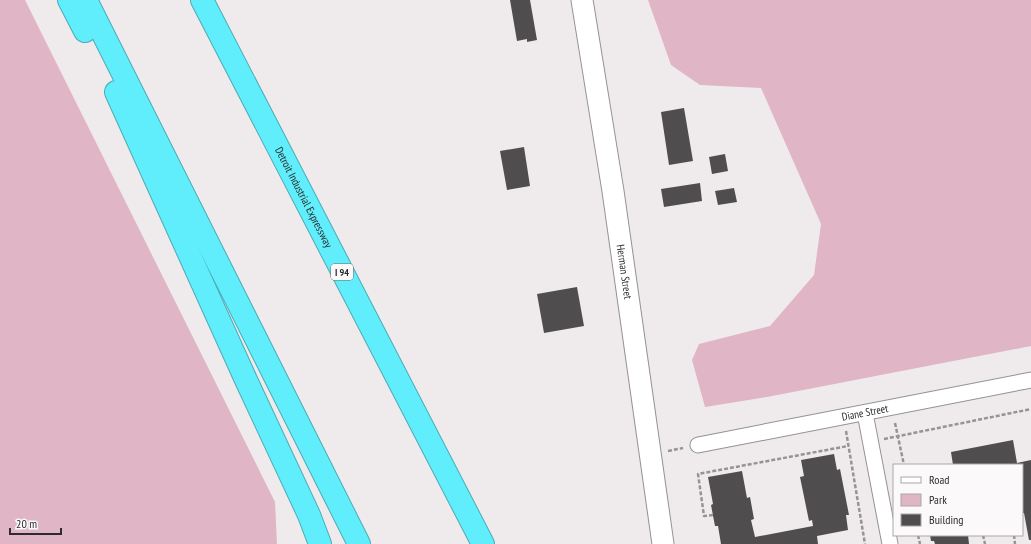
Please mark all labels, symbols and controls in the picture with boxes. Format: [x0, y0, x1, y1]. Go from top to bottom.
street label: Detroit Industrial Expressway [272, 145, 336, 251]
street label: Herman Street [614, 243, 635, 300]
road number: I 94 [331, 264, 353, 280]
street label: Diane Street [840, 401, 889, 424]
legend [893, 464, 1023, 536]
text: Road [929, 472, 949, 487]
text: Park [929, 492, 947, 507]
scale bar [10, 510, 61, 536]
text: Building [929, 512, 964, 527]
text: 20 m [16, 516, 37, 531]

